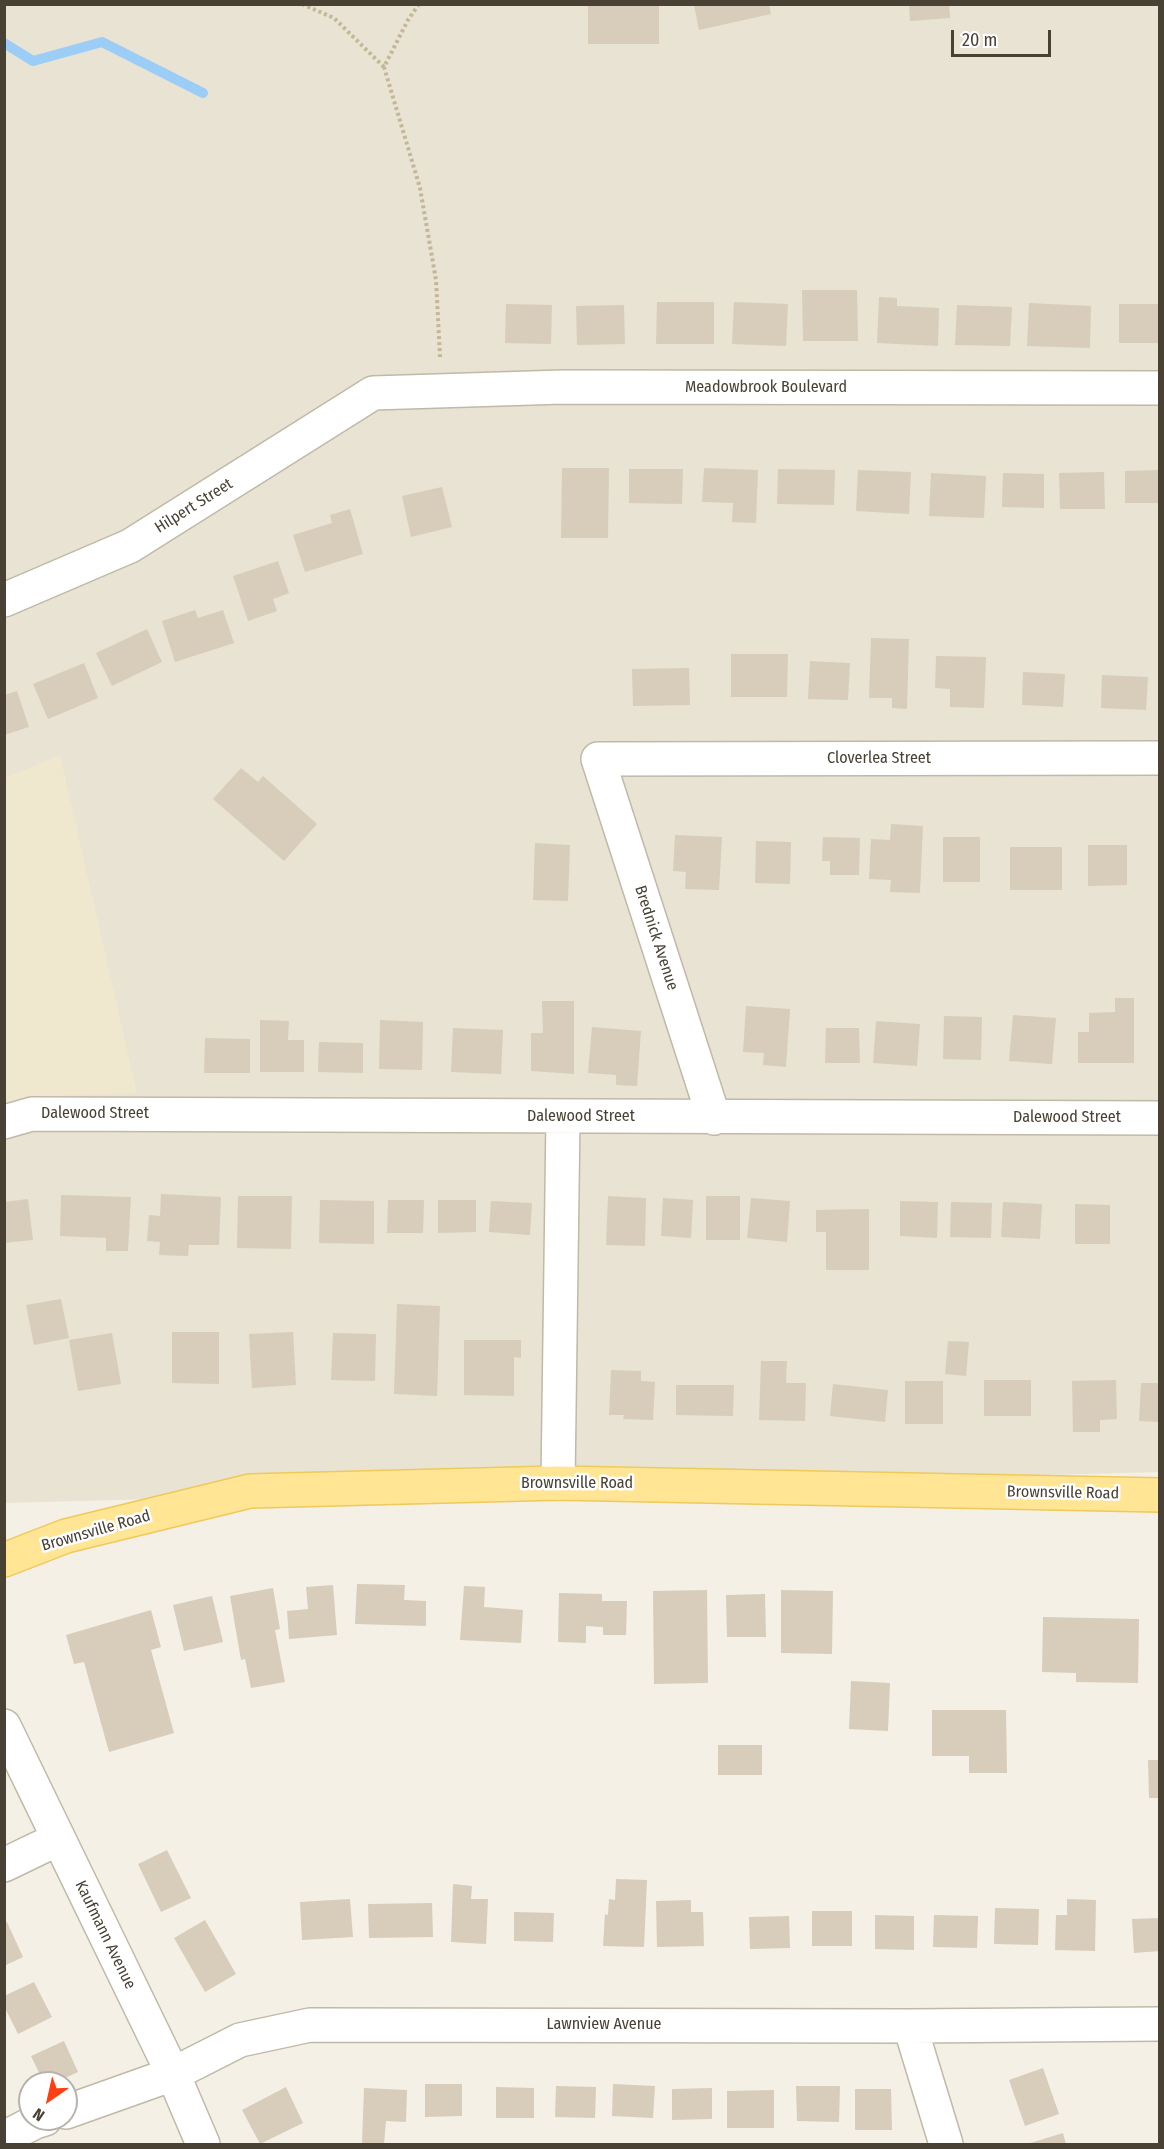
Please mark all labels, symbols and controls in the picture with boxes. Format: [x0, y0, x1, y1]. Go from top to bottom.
scale bar [954, 18, 1054, 56]
text: 20 m [962, 29, 997, 51]
street label: Meadowbrook Boulevard [685, 378, 847, 398]
street label: Hilpert Street [151, 474, 237, 538]
street label: Cloverlea Street [827, 749, 931, 769]
street label: Brednick Avenue [630, 883, 682, 993]
street label: Dalewood Street [41, 1104, 149, 1124]
street label: Dalewood Street [527, 1107, 635, 1127]
street label: Dalewood Street [1013, 1108, 1121, 1128]
street label: Brownsville Road [521, 1474, 633, 1494]
street label: Brownsville Road [1007, 1482, 1119, 1504]
street label: Brownsville Road [39, 1506, 153, 1556]
street label: Kaufmann Avenue [70, 1878, 140, 1992]
street label: Lawnview Avenue [547, 2015, 661, 2035]
north arrow [18, 2071, 78, 2131]
text: N [29, 2104, 48, 2125]

